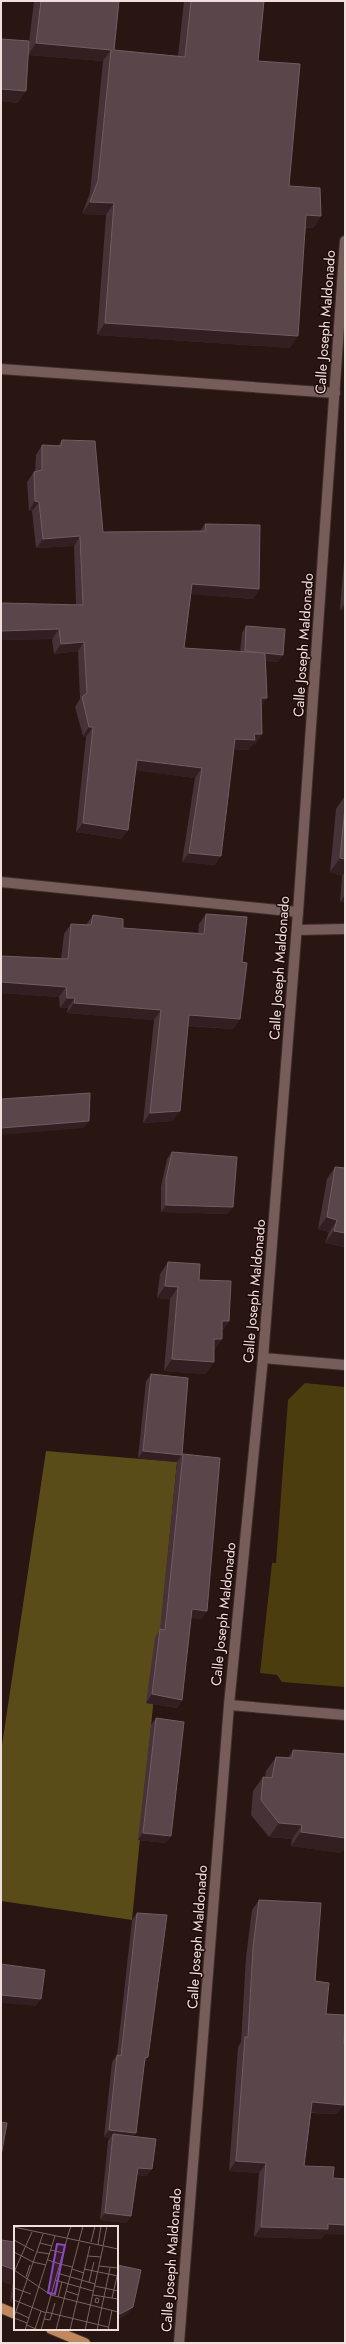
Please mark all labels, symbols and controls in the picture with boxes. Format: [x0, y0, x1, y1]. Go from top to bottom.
street label: Calle Joseph Maldonado [310, 249, 340, 395]
street label: Calle Joseph Maldonado [288, 572, 318, 718]
street label: Calle Joseph Maldonado [264, 895, 294, 1041]
street label: Calle Joseph Maldonado [238, 1218, 270, 1364]
street label: Calle Joseph Maldonado [206, 1541, 241, 1687]
street label: Calle Joseph Maldonado [182, 1864, 212, 2010]
street label: Calle Joseph Maldonado [156, 2187, 186, 2333]
inset map [14, 2226, 118, 2330]

